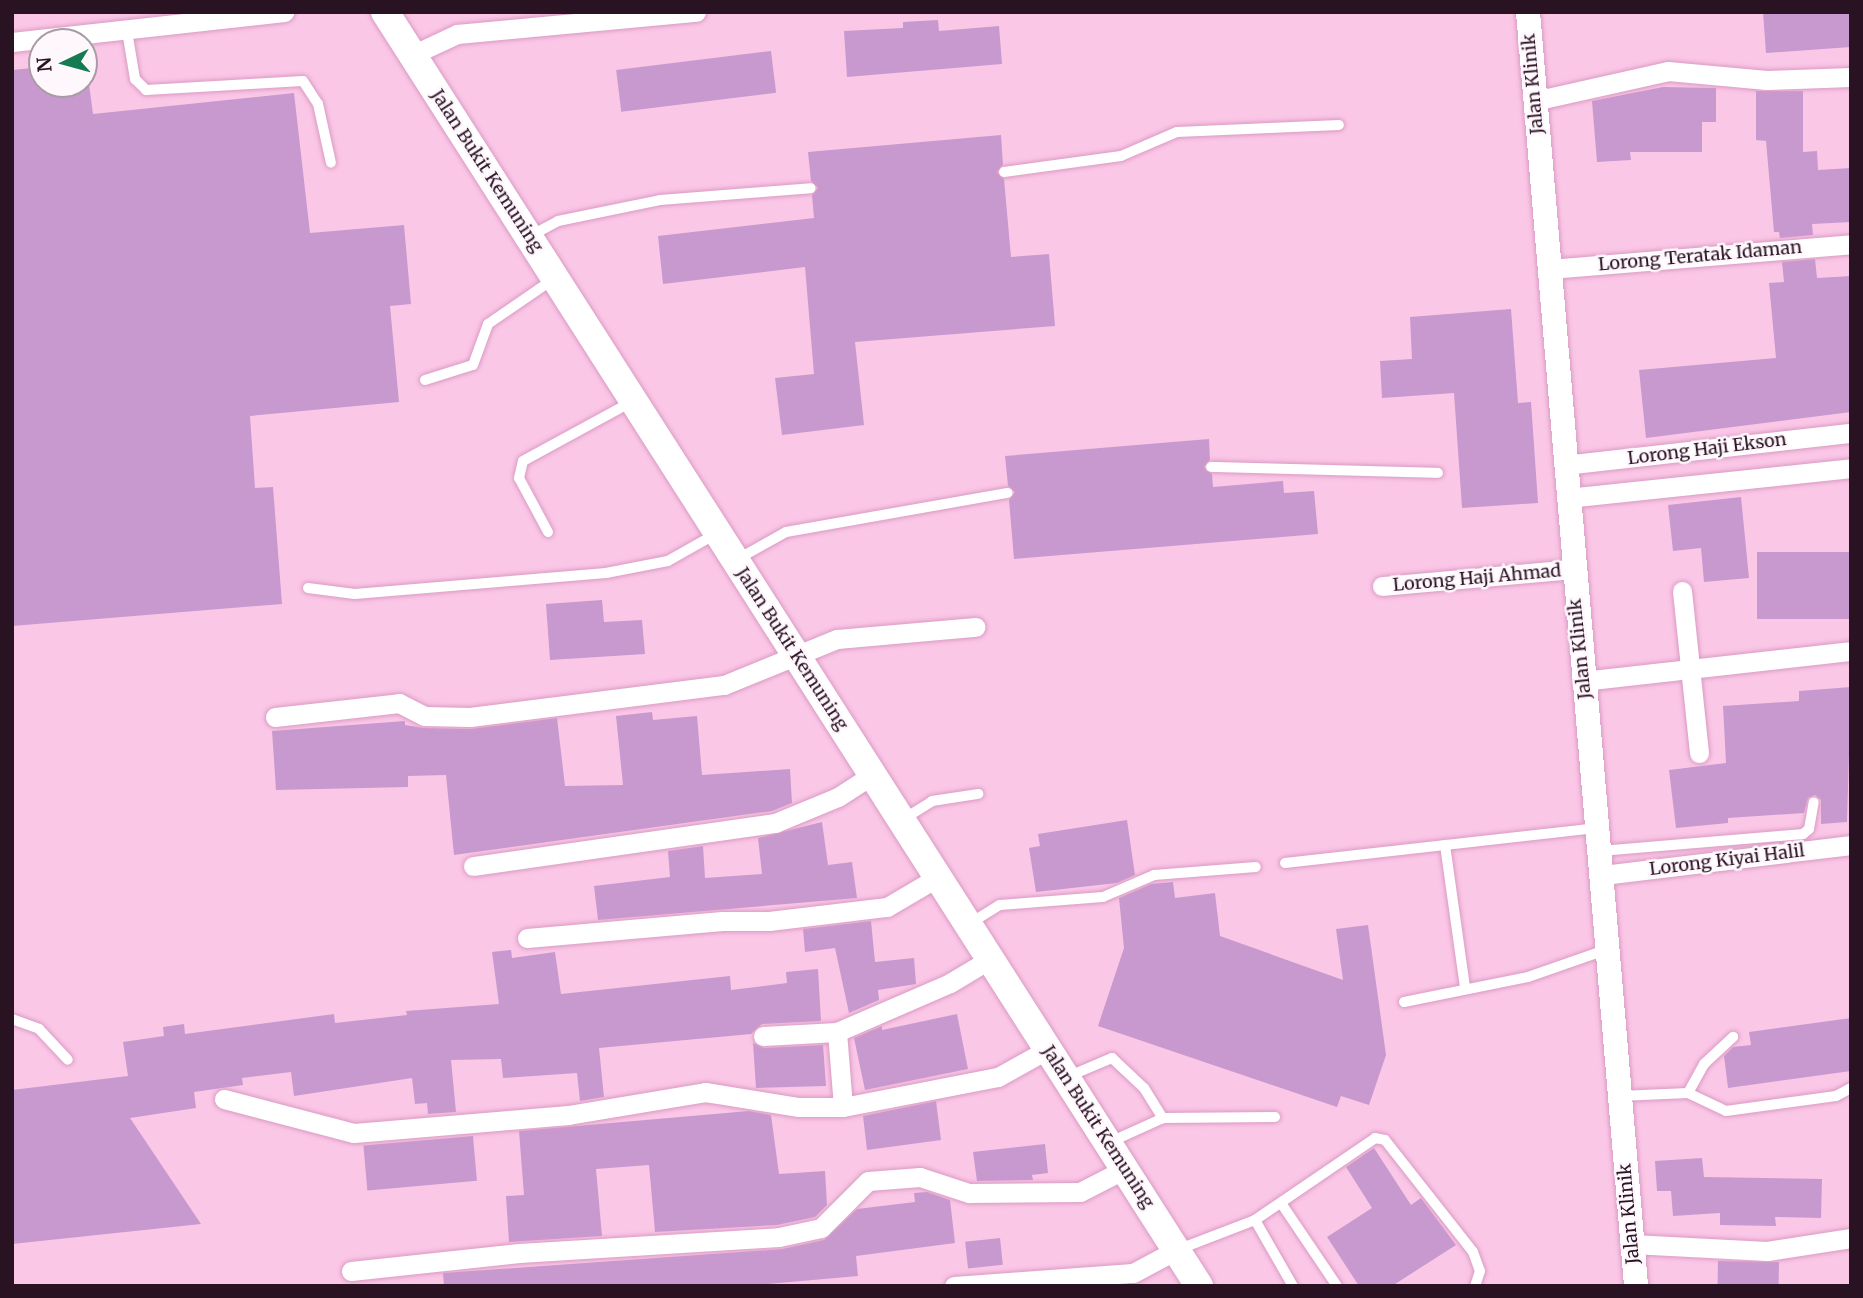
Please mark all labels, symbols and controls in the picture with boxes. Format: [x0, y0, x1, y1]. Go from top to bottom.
north arrow [28, 28, 98, 98]
street label: Jalan Klinik [1518, 33, 1548, 135]
text: N [31, 56, 57, 73]
street label: Jalan Bukit Kemuning [426, 86, 548, 256]
street label: Lorong Teratak Idaman [1597, 236, 1803, 276]
street label: Lorong Haji Ekson [1626, 429, 1788, 469]
street label: Lorong Haji Ahmad [1392, 560, 1562, 596]
street label: Jalan Bukit Kemuning [731, 564, 853, 734]
street label: Jalan Klinik [1564, 598, 1596, 700]
street label: Lorong Kiyai Halil [1648, 840, 1806, 880]
street label: Jalan Bukit Kemuning [1037, 1042, 1159, 1212]
street label: Jalan Klinik [1614, 1163, 1644, 1265]

